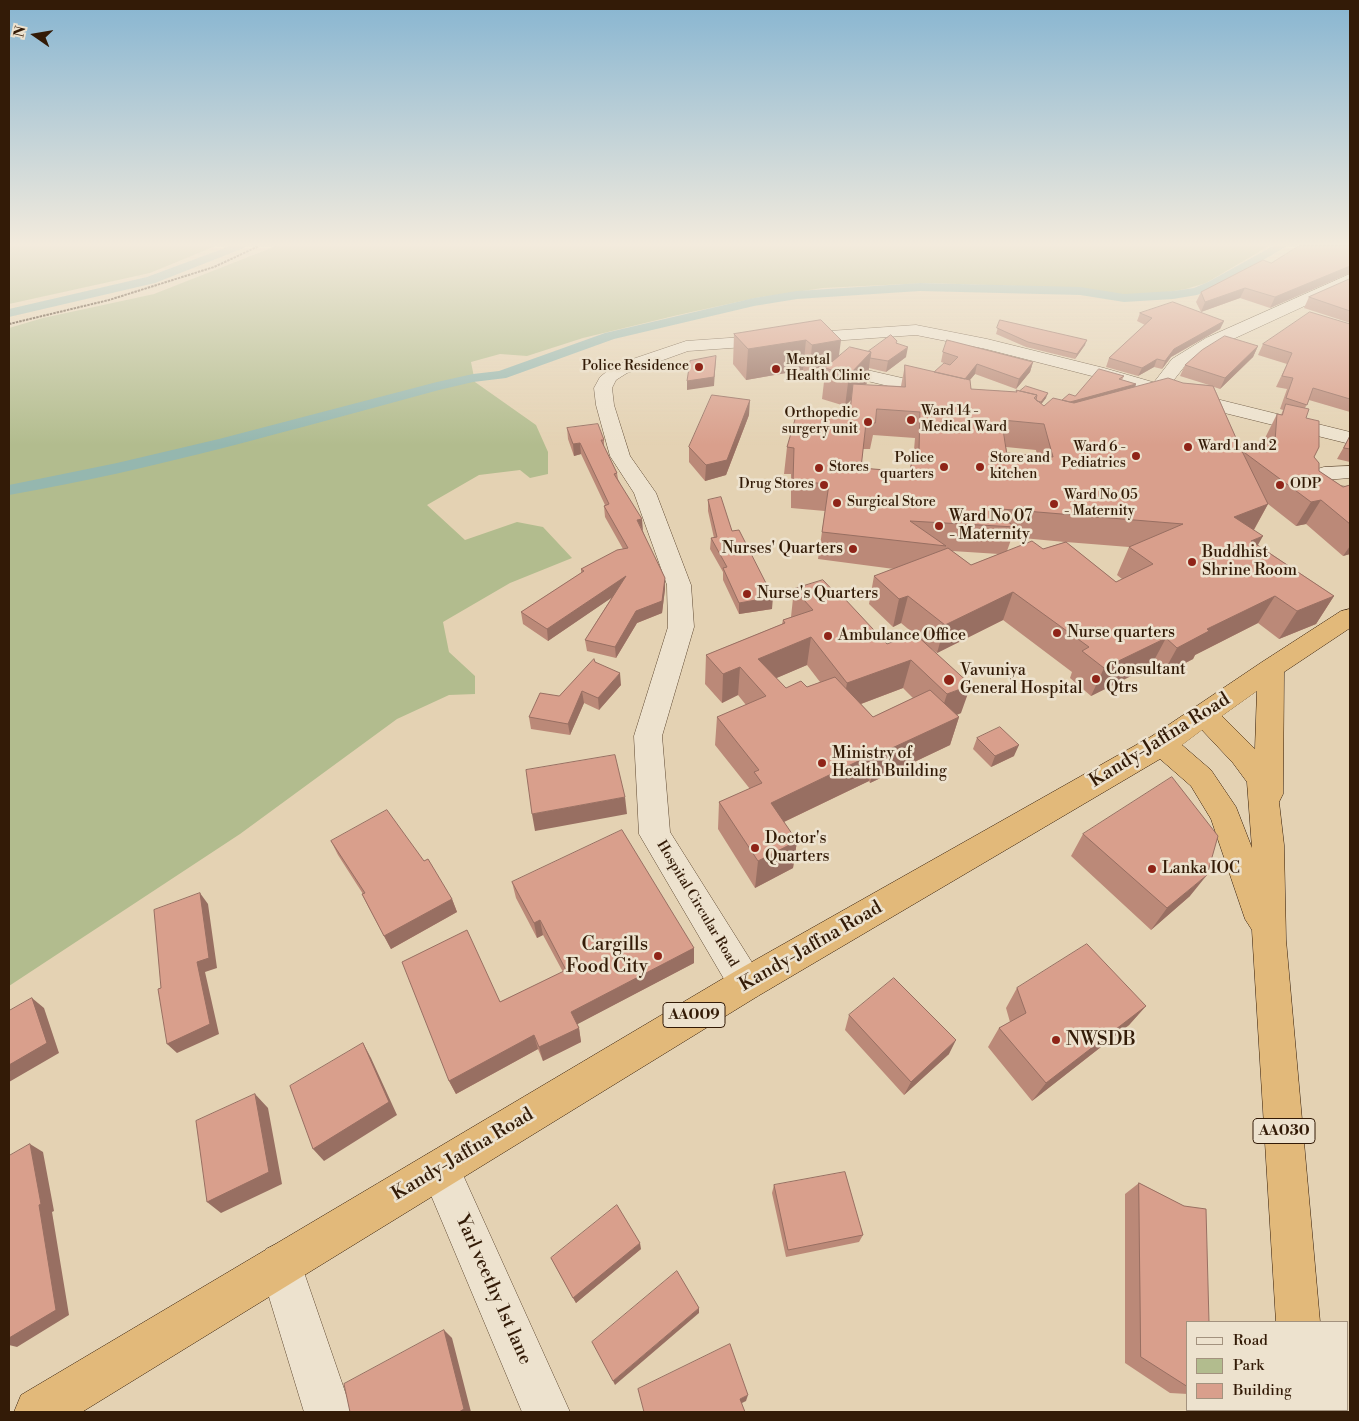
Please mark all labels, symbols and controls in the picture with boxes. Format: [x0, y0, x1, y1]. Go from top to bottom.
north arrow [10, 10, 60, 60]
text: N [10, 24, 30, 39]
place label: Mental Health Clinic [786, 353, 870, 386]
place label: Police Residence [582, 359, 689, 375]
marker: Police Residence [693, 361, 705, 373]
marker: Mental Health Clinic [770, 363, 782, 375]
place label: Ward 14 - Medical Ward [921, 404, 1007, 437]
place label: Orthopedic surgery unit [782, 406, 858, 438]
marker: Ward 14 - Medical Ward [905, 414, 917, 426]
marker: Orthopedic surgery unit [862, 416, 874, 428]
place label: Ward 1 and 2 [1198, 439, 1277, 455]
place label: Ward 6 - Pediatrics [1061, 440, 1126, 472]
marker: Ward 1 and 2 [1182, 441, 1194, 453]
marker: Ward 6 - Pediatrics [1130, 450, 1142, 462]
place label: Police quarters [880, 451, 934, 484]
place label: Store and kitchen [990, 451, 1050, 484]
place label: Stores [829, 460, 869, 476]
marker: Police quarters [938, 461, 950, 473]
marker: Store and kitchen [974, 461, 986, 473]
marker: Stores [813, 462, 825, 474]
place label: Drug Stores [739, 477, 814, 493]
place label: ODP [1290, 477, 1321, 493]
marker: Drug Stores [818, 479, 830, 491]
marker: ODP [1274, 479, 1286, 491]
place label: Ward No 05 - Maternity [1064, 488, 1138, 520]
place label: Surgical Store [847, 495, 936, 511]
marker: Surgical Store [831, 497, 843, 509]
marker: Ward No 05 - Maternity [1048, 498, 1060, 510]
place label: Ward No 07 - Maternity [949, 507, 1032, 545]
marker: Ward No 07 - Maternity [933, 520, 945, 532]
place label: Nurses' Quarters [722, 539, 843, 559]
marker: Nurses' Quarters [847, 543, 859, 555]
place label: Buddhist Shrine Room [1202, 543, 1297, 581]
marker: Buddhist Shrine Room [1186, 556, 1198, 568]
place label: Nurse's Quarters [757, 584, 878, 604]
marker: Nurse's Quarters [741, 588, 753, 600]
place label: Nurse quarters [1067, 623, 1175, 643]
place label: Ambulance Office [838, 626, 966, 646]
marker: Nurse quarters [1051, 627, 1063, 639]
marker: Ambulance Office [822, 630, 834, 642]
place label: Consultant Qtrs [1106, 660, 1186, 698]
place label: Vavuniya General Hospital [960, 661, 1082, 699]
marker: Vavuniya General Hospital [942, 673, 956, 687]
marker: Consultant Qtrs [1090, 673, 1102, 685]
street label: Kandy-Jaffna Road [1086, 689, 1234, 793]
place label: Ministry of Health Building [832, 744, 947, 782]
marker: Ministry of Health Building [816, 757, 828, 769]
place label: Doctor's Quarters [765, 829, 830, 867]
street label: Hospital Circular Road [652, 838, 742, 970]
marker: Doctor's Quarters [749, 842, 761, 854]
place label: Lanka IOC [1162, 859, 1240, 879]
marker: Lanka IOC [1146, 863, 1158, 875]
street label: Kandy-Jaffna Road [735, 897, 887, 997]
place label: Cargills Food City [566, 934, 648, 978]
marker: Cargills Food City [652, 950, 664, 962]
road number: AA009 [663, 1002, 725, 1028]
place label: NWSDB [1066, 1029, 1136, 1051]
marker: NWSDB [1050, 1034, 1062, 1046]
street label: Kandy-Jaffna Road [388, 1104, 538, 1206]
road number: AA030 [1253, 1118, 1315, 1144]
street label: Yarl veethy 1st lane [450, 1212, 536, 1368]
legend [1186, 1321, 1349, 1411]
text: Road [1233, 1331, 1268, 1350]
text: Park [1233, 1356, 1264, 1375]
text: Building [1233, 1381, 1292, 1400]

